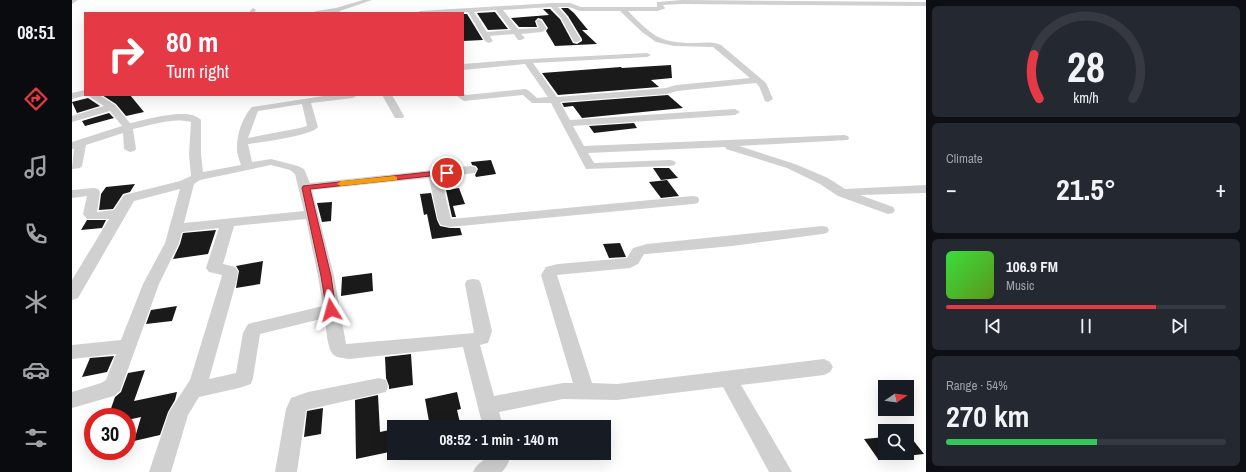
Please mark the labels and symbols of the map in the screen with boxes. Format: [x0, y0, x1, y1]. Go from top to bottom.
pin [430, 156, 464, 190]
position arrow [310, 289, 352, 331]
north arrow [878, 380, 914, 416]
speed limit sign: 30 [84, 408, 136, 460]

